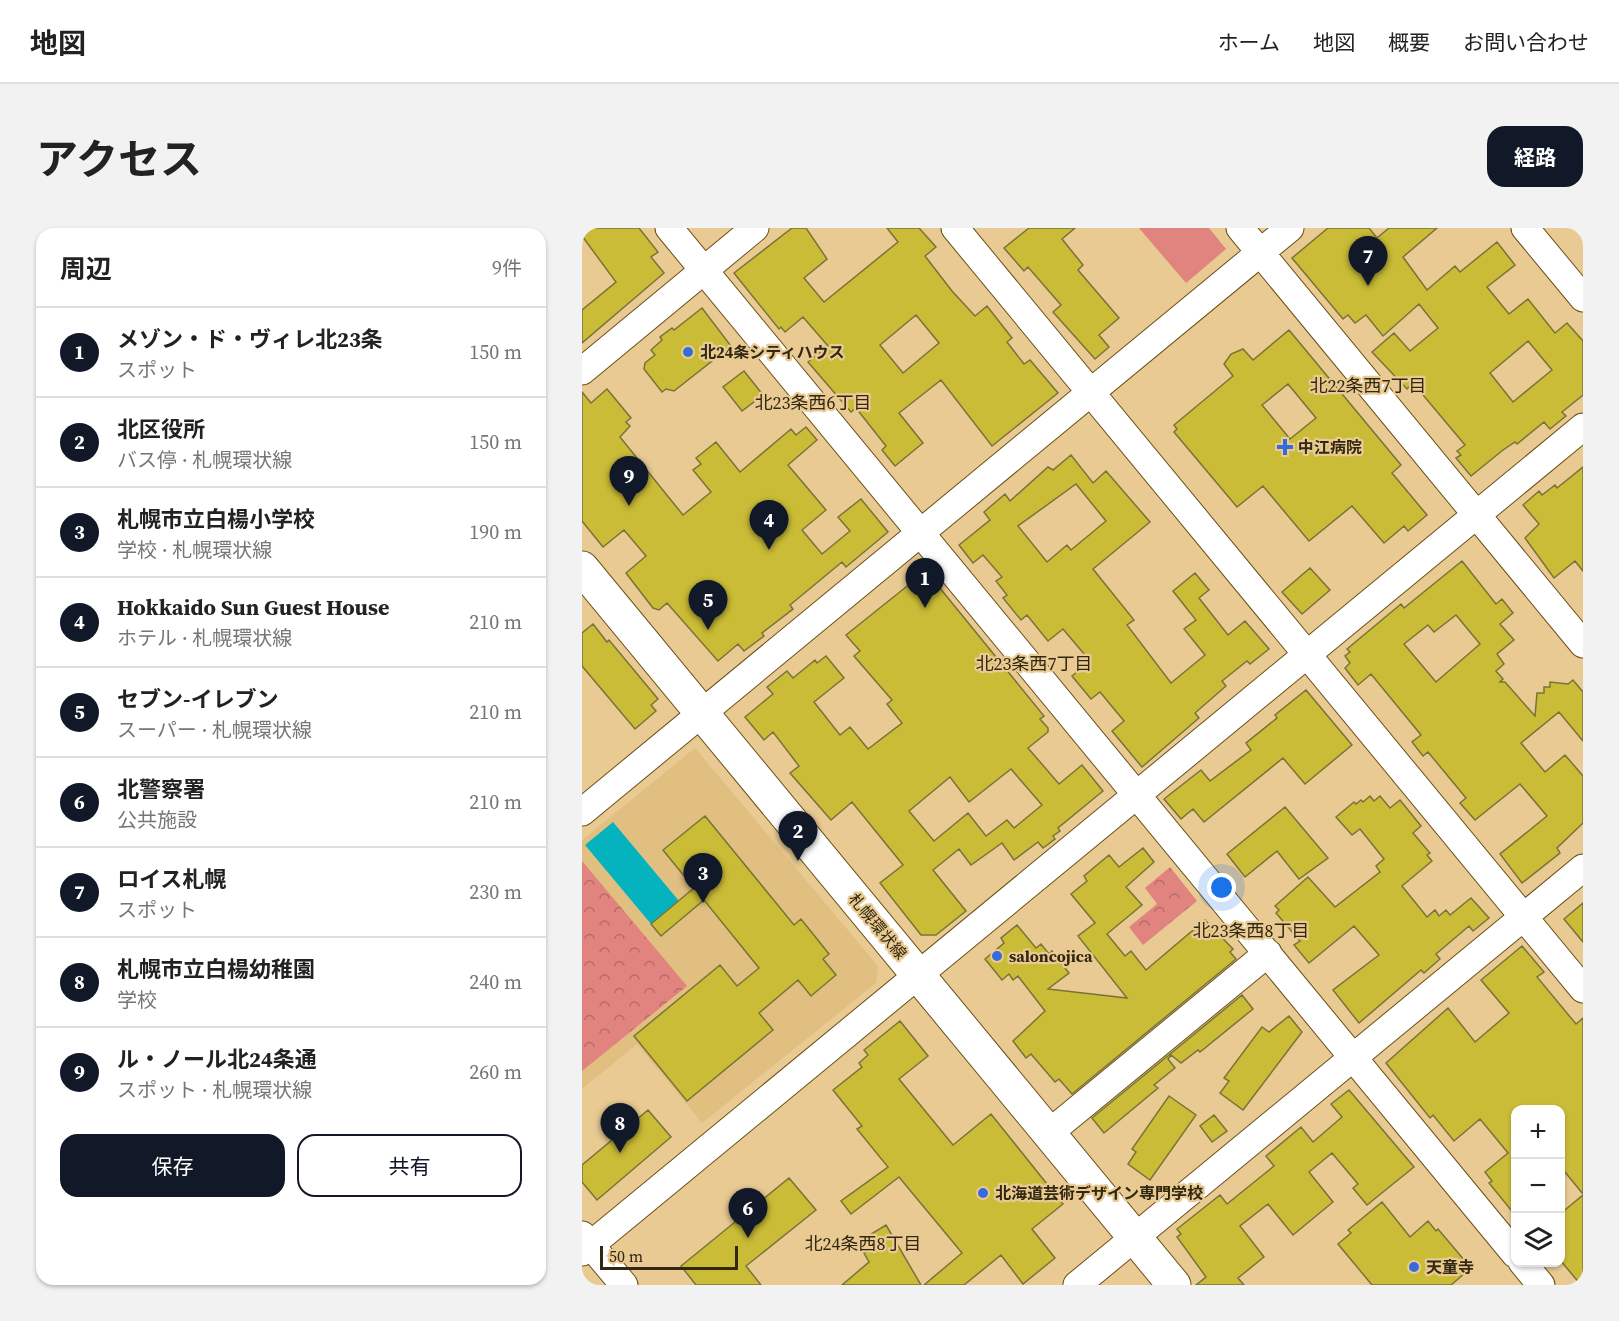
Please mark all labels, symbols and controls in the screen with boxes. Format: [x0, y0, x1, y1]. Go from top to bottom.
text: 地図 [30, 24, 86, 62]
text: ホーム [1218, 28, 1280, 57]
text: 地図 [1313, 28, 1355, 57]
text: 概要 [1388, 28, 1430, 57]
text: お問い合わせ [1463, 28, 1589, 57]
button: 経路 [1487, 126, 1583, 187]
text: アクセス [36, 130, 202, 188]
pin: 7 [1348, 236, 1388, 286]
text: 周辺 [60, 251, 112, 287]
text: 9件 [492, 254, 522, 282]
text: メゾン・ド・ヴィレ北23条 [117, 324, 383, 354]
text: 1 [74, 338, 85, 366]
text: 150 m [469, 338, 522, 366]
place label: 北24条シティハウス [700, 341, 844, 363]
marker: 北24条シティハウス [681, 345, 695, 359]
text: スポット [117, 356, 197, 384]
district label: 北22条西7丁目 [1310, 373, 1427, 398]
district label: 北23条西6丁目 [755, 390, 872, 415]
text: 北区役所 [117, 414, 205, 444]
text: 2 [74, 428, 85, 456]
text: 150 m [469, 428, 522, 456]
place label: 中江病院 [1298, 436, 1362, 458]
marker: 中江病院 [1276, 438, 1294, 456]
text: バス停 · 札幌環状線 [117, 446, 292, 474]
pin: 9 [610, 456, 648, 506]
pin: 4 [750, 500, 789, 550]
text: 札幌市立白楊小学校 [117, 504, 315, 534]
text: 3 [74, 518, 85, 546]
text: 190 m [469, 518, 522, 546]
text: 学校 · 札幌環状線 [117, 536, 272, 564]
pin: 1 [906, 558, 944, 608]
pin: 5 [688, 580, 728, 630]
text: Hokkaido Sun Guest House [117, 592, 390, 622]
text: 4 [74, 608, 85, 636]
text: 210 m [469, 608, 522, 636]
text: ホテル · 札幌環状線 [117, 624, 292, 652]
district label: 北23条西7丁目 [976, 651, 1093, 676]
text: セブン-イレブン [117, 684, 278, 714]
text: 5 [74, 698, 85, 726]
text: 210 m [469, 698, 522, 726]
text: スーパー · 札幌環状線 [117, 716, 312, 744]
text: 北警察署 [117, 774, 205, 804]
text: 6 [74, 788, 85, 816]
text: 210 m [469, 788, 522, 816]
text: 公共施設 [117, 806, 197, 834]
pin: 2 [778, 812, 818, 861]
pin: 3 [684, 854, 722, 903]
text: ロイス札幌 [117, 864, 226, 894]
your location [1207, 873, 1236, 902]
text: 7 [74, 878, 85, 906]
text: 230 m [469, 878, 522, 906]
street label: 札幌環状線 [844, 888, 912, 964]
text: スポット [117, 896, 197, 924]
district label: 北23条西8丁目 [1193, 918, 1310, 943]
place label: saloncojica [1009, 945, 1093, 967]
marker: saloncojica [990, 949, 1004, 963]
text: 札幌市立白楊幼稚園 [117, 954, 315, 984]
text: 8 [74, 968, 85, 996]
text: 240 m [469, 968, 522, 996]
text: 学校 [117, 986, 157, 1014]
text: ル・ノール北24条通 [117, 1044, 317, 1074]
text: 9 [74, 1058, 85, 1086]
text: 260 m [469, 1058, 522, 1086]
text: スポット · 札幌環状線 [117, 1076, 312, 1104]
pin: 8 [600, 1104, 639, 1153]
map controls [1511, 1105, 1565, 1267]
button: + [1511, 1105, 1565, 1159]
button: 保存 [60, 1134, 285, 1197]
button: 共有 [297, 1134, 522, 1197]
button: − [1511, 1159, 1565, 1213]
place label: 北海道芸術デザイン専門学校 [995, 1182, 1203, 1204]
marker: 北海道芸術デザイン専門学校 [976, 1186, 990, 1200]
pin: 6 [728, 1188, 768, 1238]
button: layers [1511, 1213, 1565, 1267]
district label: 北24条西8丁目 [805, 1231, 922, 1256]
scale bar [600, 1243, 738, 1270]
text: 50 m [609, 1245, 643, 1267]
place label: 天童寺 [1426, 1256, 1474, 1278]
marker: 天童寺 [1407, 1260, 1421, 1274]

